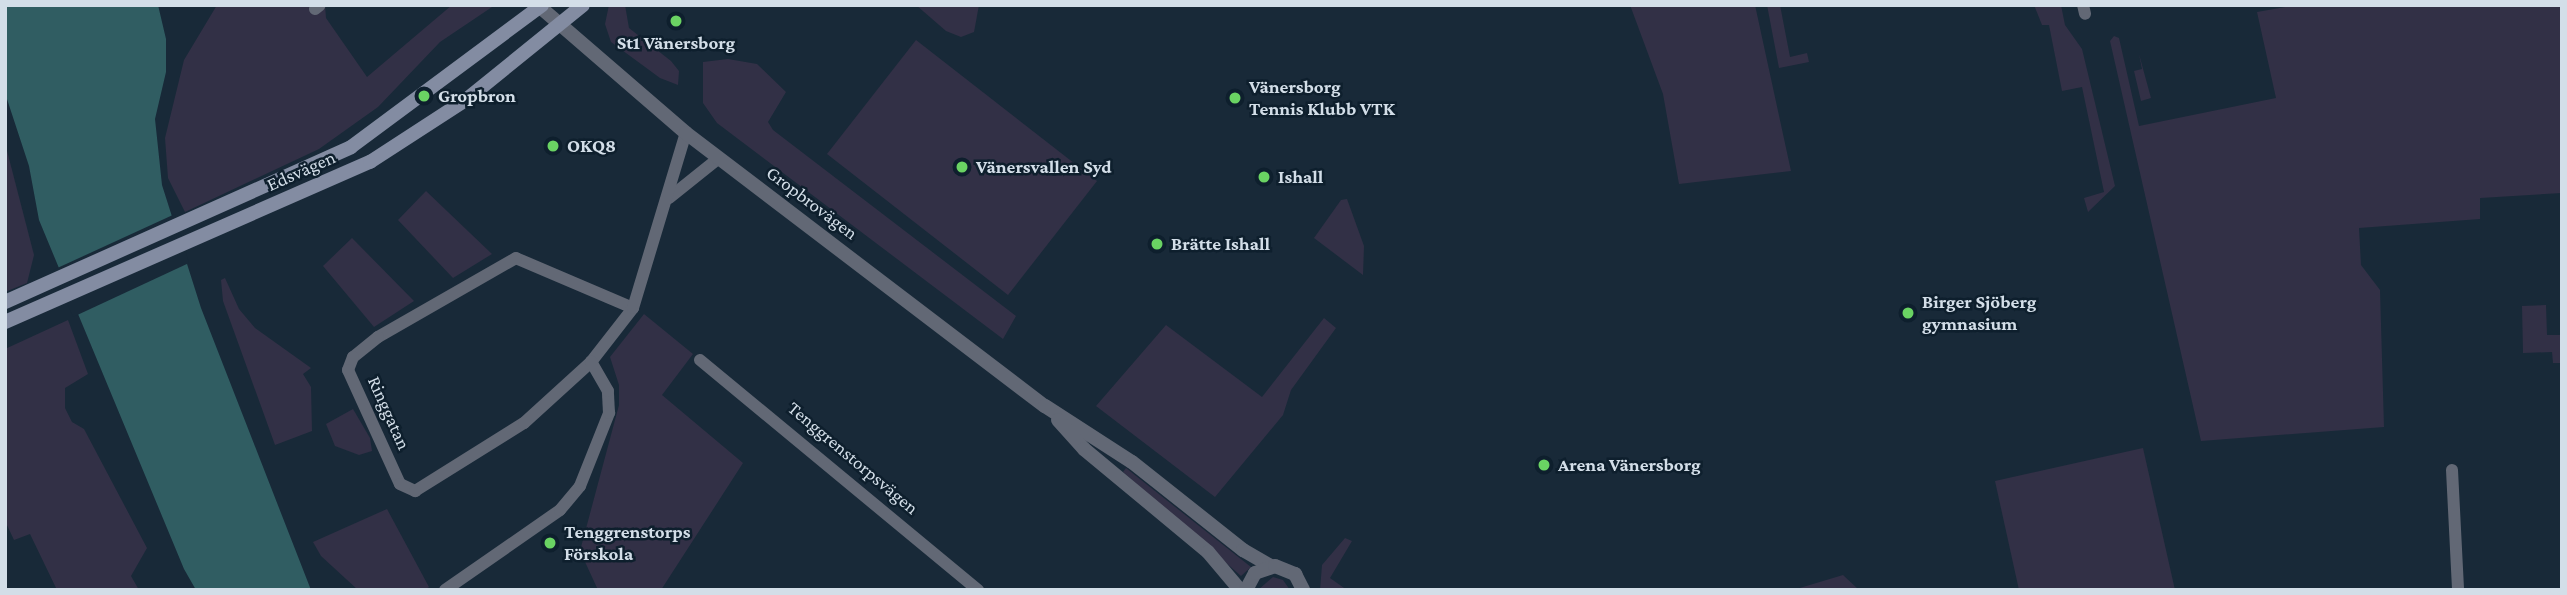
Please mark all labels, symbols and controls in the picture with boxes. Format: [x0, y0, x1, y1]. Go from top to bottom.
marker: St1 Vänersborg [668, 13, 684, 29]
place label: St1 Vänersborg [617, 32, 735, 54]
place label: Vänersborg Tennis Klubb VTK [1249, 76, 1395, 120]
place label: Gropbron [438, 85, 516, 107]
marker: Gropbron [416, 88, 432, 104]
marker: Vänersborg Tennis Klubb VTK [1227, 90, 1243, 106]
place label: OKQ8 [567, 135, 616, 157]
marker: OKQ8 [545, 138, 561, 154]
street label: Edsvägen [263, 146, 339, 196]
place label: Vänersvallen Syd [976, 156, 1112, 178]
marker: Vänersvallen Syd [954, 159, 970, 175]
street label: Gropbrovägen [762, 161, 862, 245]
place label: Ishall [1278, 166, 1323, 188]
marker: Ishall [1256, 169, 1272, 185]
place label: Brätte Ishall [1171, 233, 1270, 255]
marker: Brätte Ishall [1149, 236, 1165, 252]
place label: Birger Sjöberg gymnasium [1922, 291, 2036, 335]
marker: Birger Sjöberg gymnasium [1900, 305, 1916, 321]
street label: Ringgatan [363, 373, 415, 453]
street label: Tenggrenstorpsvägen [783, 397, 923, 519]
place label: Arena Vänersborg [1558, 454, 1701, 476]
marker: Arena Vänersborg [1536, 457, 1552, 473]
place label: Tenggrenstorps Förskola [564, 521, 690, 565]
marker: Tenggrenstorps Förskola [542, 535, 558, 551]

